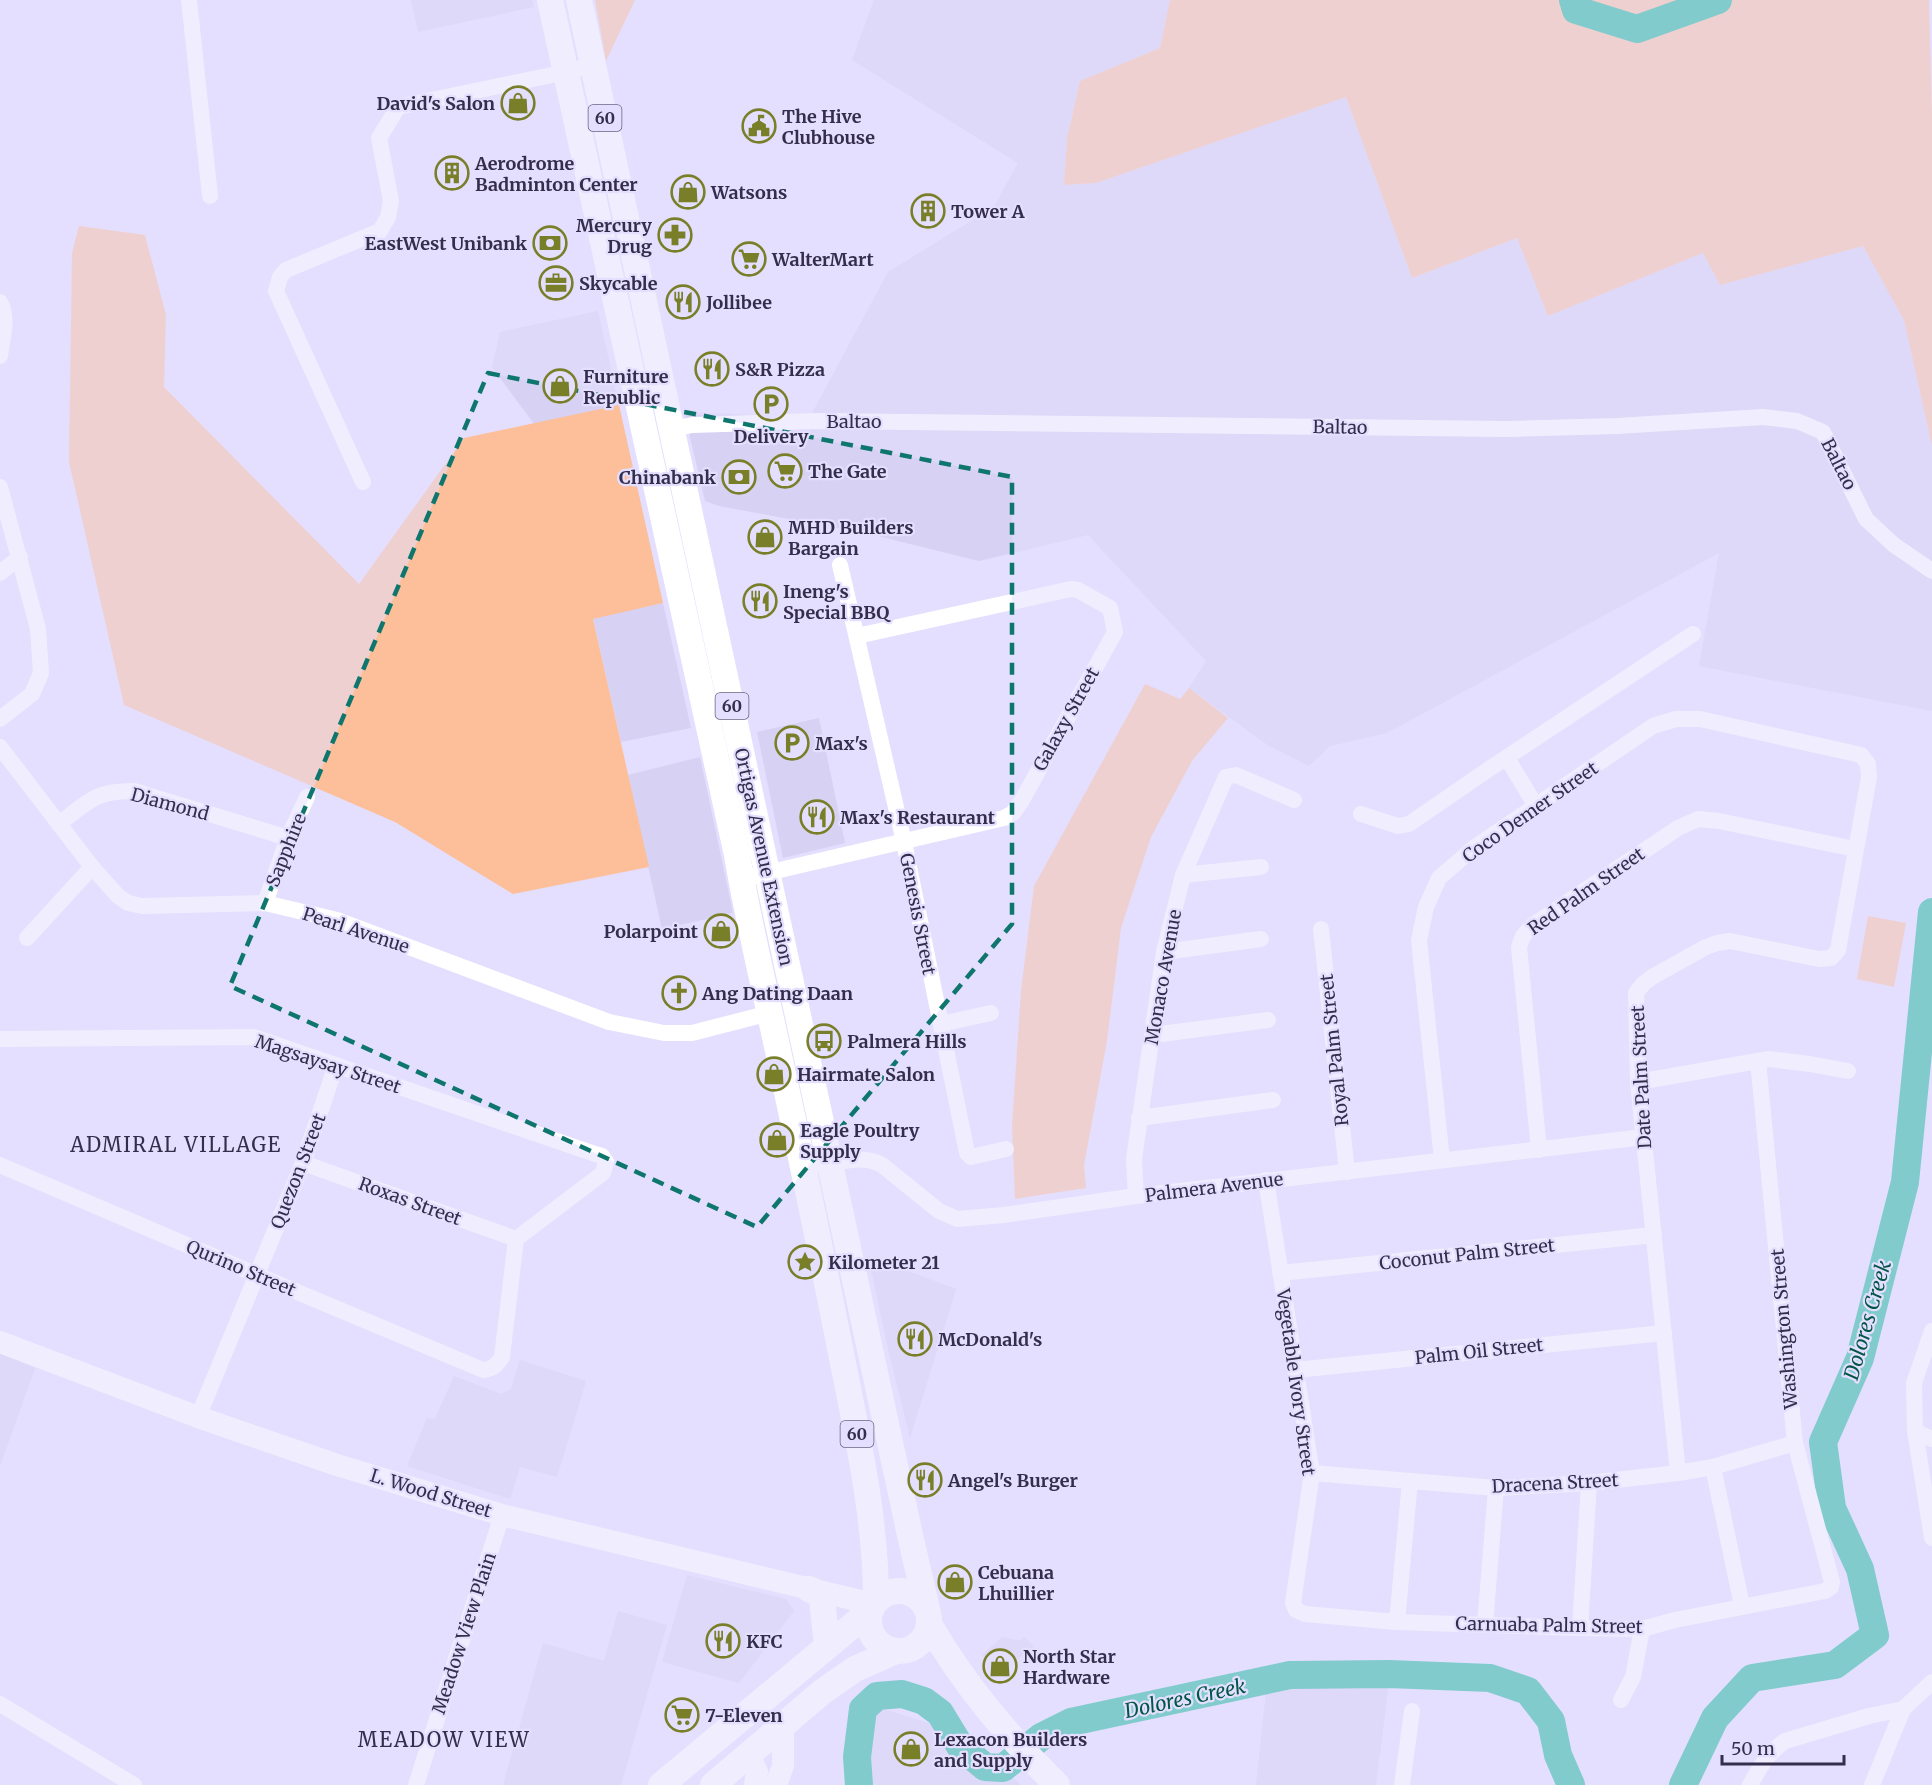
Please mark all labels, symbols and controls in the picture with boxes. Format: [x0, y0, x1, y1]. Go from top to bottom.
shop icon: David's Salon [500, 85, 536, 121]
place label: David's Salon [377, 92, 495, 115]
road number: 60 [588, 105, 622, 131]
place label: The Hive Clubhouse [782, 105, 875, 149]
public building icon: The Hive Clubhouse [741, 108, 777, 144]
place label: Aerodrome Badminton Center [474, 152, 638, 196]
building icon: Aerodrome Badminton Center [434, 155, 470, 191]
shop icon: Watsons [670, 174, 706, 210]
place label: Watsons [710, 181, 787, 204]
building icon: Tower A [910, 193, 946, 229]
place label: Tower A [951, 200, 1025, 223]
place label: Mercury Drug [576, 214, 652, 258]
pharmacy icon: Mercury Drug [657, 217, 693, 253]
bank icon: EastWest Unibank [532, 225, 568, 261]
place label: EastWest Unibank [364, 232, 527, 255]
supermarket icon: WalterMart [731, 241, 767, 277]
place label: WalterMart [771, 248, 874, 271]
office icon: Skycable [538, 265, 574, 301]
place label: Skycable [579, 272, 658, 295]
restaurant icon: Jollibee [665, 284, 701, 320]
place label: Jollibee [705, 291, 772, 314]
restaurant icon: S&R Pizza [694, 351, 730, 387]
place label: S&R Pizza [735, 358, 825, 381]
place label: Furniture Republic [583, 365, 669, 409]
shop icon: Furniture Republic [542, 368, 578, 404]
parking icon: Delivery [753, 386, 789, 422]
street label: Baltao [827, 410, 882, 433]
street label: Baltao [1312, 415, 1368, 439]
place label: Delivery [734, 425, 809, 448]
street label: Baltao [1816, 434, 1862, 494]
supermarket icon: The Gate [767, 453, 803, 489]
bank icon: Chinabank [721, 459, 757, 495]
place label: The Gate [808, 460, 887, 483]
place label: Chinabank [619, 466, 716, 489]
place label: MHD Builders Bargain [788, 516, 913, 560]
shop icon: MHD Builders Bargain [747, 519, 783, 555]
place label: Ineng's Special BBQ [783, 580, 891, 624]
restaurant icon: Ineng's Special BBQ [742, 583, 778, 619]
street label: Galaxy Street [1028, 663, 1104, 775]
road number: 60 [716, 693, 748, 719]
parking icon: Max's [774, 725, 810, 761]
place label: Max's [815, 732, 868, 755]
street label: Ortigas Avenue Extension [730, 746, 798, 968]
street label: Coco Demer Street [1458, 757, 1602, 867]
street label: Diamond [128, 783, 212, 826]
restaurant icon: Max's Restaurant [799, 799, 835, 835]
place label: Max's Restaurant [840, 806, 996, 829]
street label: Sapphire [261, 810, 311, 890]
street label: Red Palm Street [1523, 842, 1649, 940]
street label: Genesis Street [895, 851, 941, 977]
street label: Pearl Avenue [300, 902, 412, 958]
street label: Monaco Avenue [1140, 908, 1186, 1046]
shop icon: Polarpoint [703, 913, 739, 949]
place label: Polarpoint [604, 920, 699, 943]
street label: Royal Palm Street [1315, 973, 1353, 1127]
church icon: Ang Dating Daan [661, 975, 697, 1011]
place label: Ang Dating Daan [701, 982, 853, 1005]
street label: Date Palm Street [1626, 1005, 1656, 1149]
bus stop icon: Palmera Hills [806, 1023, 842, 1059]
street label: Magsaysay Street [252, 1030, 404, 1098]
place label: Palmera Hills [847, 1030, 967, 1053]
shop icon: Hairmate Salon [756, 1056, 792, 1092]
place label: Hairmate Salon [797, 1063, 935, 1086]
street label: Quezon Street [265, 1110, 331, 1232]
place label: Eagle Poultry Supply [800, 1119, 920, 1163]
shop icon: Eagle Poultry Supply [759, 1122, 795, 1158]
district label: ADMIRAL VILLAGE [69, 1132, 282, 1157]
street label: Palmera Avenue [1144, 1167, 1284, 1207]
street label: Roxas Street [355, 1172, 465, 1230]
street label: Coconut Palm Street [1378, 1233, 1556, 1275]
street label: Qurino Street [183, 1235, 299, 1301]
place icon: Kilometer 21 [787, 1244, 823, 1280]
street label: Washington Street [1766, 1248, 1803, 1411]
place label: Kilometer 21 [828, 1251, 940, 1274]
water label: Dolores Creek [1838, 1257, 1896, 1384]
street label: Vegetable Ivory Street [1271, 1286, 1320, 1477]
restaurant icon: McDonald's [897, 1321, 933, 1357]
place label: McDonald's [938, 1328, 1042, 1351]
street label: Palm Oil Street [1414, 1333, 1544, 1369]
road number: 60 [840, 1421, 874, 1447]
restaurant icon: Angel's Burger [907, 1462, 943, 1498]
street label: L. Wood Street [368, 1464, 494, 1522]
street label: Dracena Street [1491, 1468, 1619, 1498]
place label: Angel's Burger [947, 1469, 1078, 1492]
street label: Meadow View Plain [427, 1549, 501, 1717]
place label: Cebuana Lhuillier [978, 1561, 1054, 1605]
shop icon: Cebuana Lhuillier [937, 1564, 973, 1600]
street label: Carnuaba Palm Street [1455, 1612, 1643, 1638]
restaurant icon: KFC [705, 1623, 741, 1659]
place label: KFC [746, 1630, 783, 1653]
place label: North Star Hardware [1023, 1645, 1116, 1689]
shop icon: North Star Hardware [982, 1648, 1018, 1684]
water label: Dolores Creek [1121, 1673, 1248, 1723]
supermarket icon: 7-Eleven [664, 1697, 700, 1733]
place label: 7-Eleven [705, 1704, 783, 1727]
district label: MEADOW VIEW [358, 1727, 530, 1752]
place label: Lexacon Builders and Supply [934, 1728, 1087, 1772]
scale bar [1722, 1728, 1844, 1766]
shop icon: Lexacon Builders and Supply [893, 1731, 929, 1767]
text: 50 m [1731, 1737, 1775, 1760]

